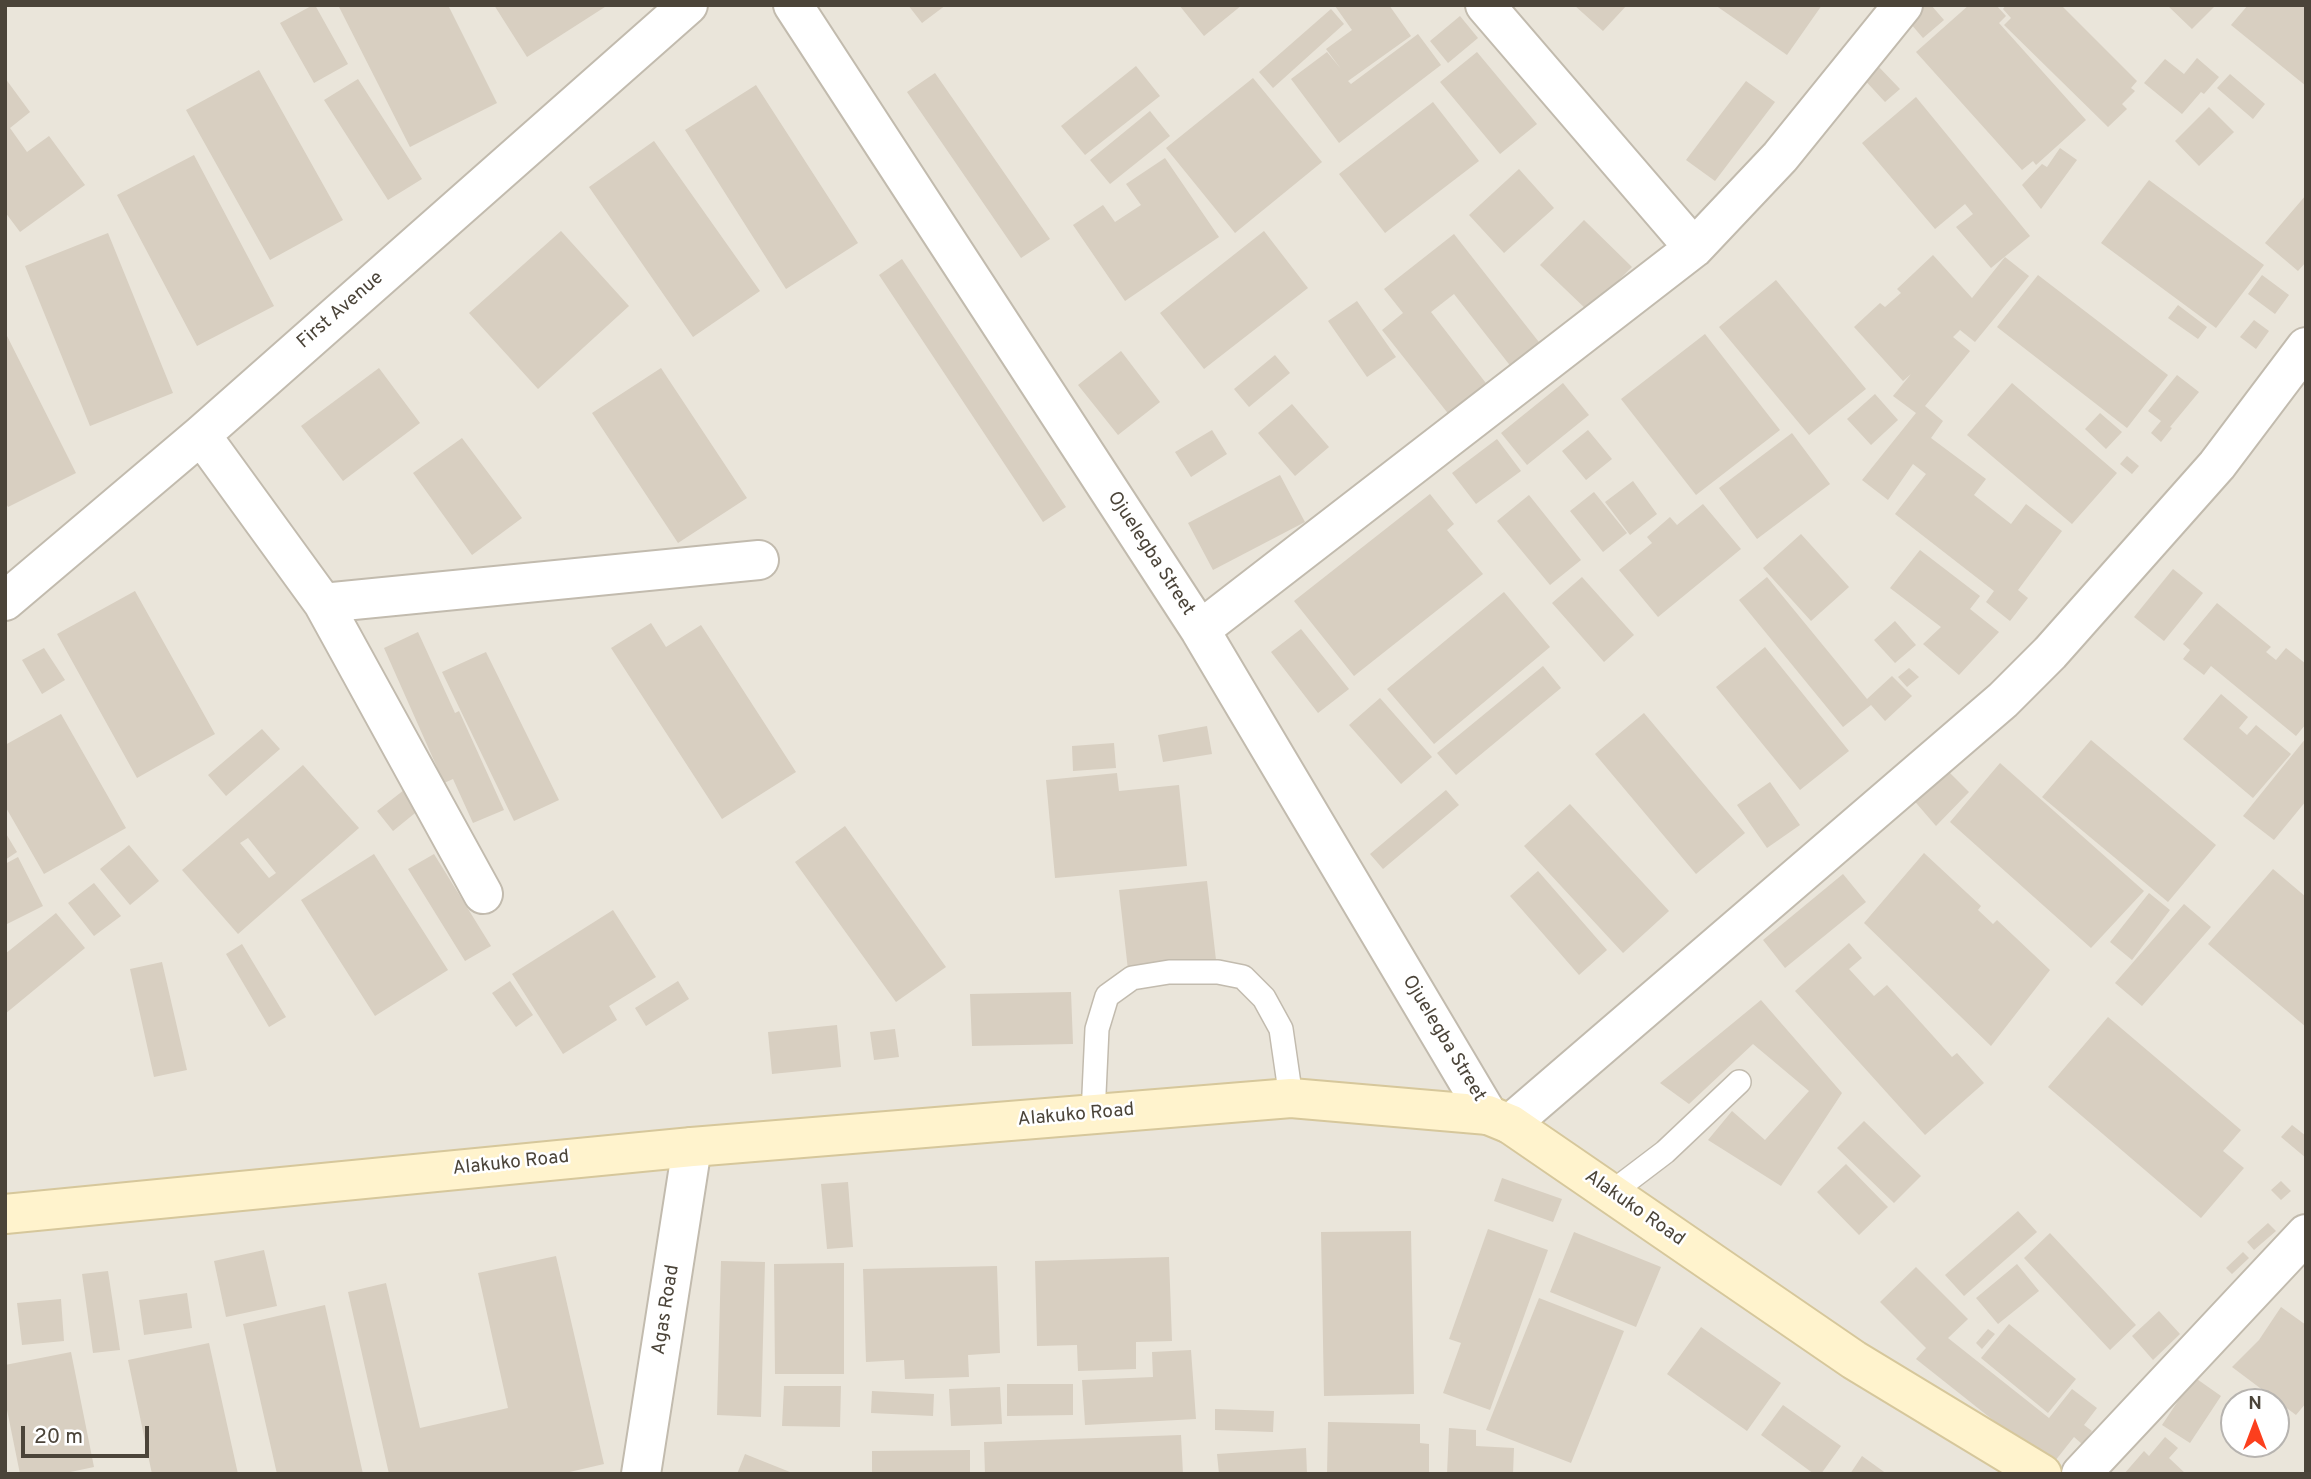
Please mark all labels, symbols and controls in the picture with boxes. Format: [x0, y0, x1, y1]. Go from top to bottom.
street label: First Avenue [293, 267, 389, 355]
street label: Ojuelegba Street [1101, 488, 1199, 620]
street label: Ojuelegba Street [1396, 972, 1490, 1106]
street label: Alakuko Road [1017, 1100, 1135, 1132]
street label: Alakuko Road [452, 1147, 570, 1181]
street label: Alakuko Road [1580, 1166, 1688, 1252]
street label: Agas Road [649, 1263, 685, 1357]
north arrow [2220, 1388, 2290, 1458]
text: N [2248, 1392, 2262, 1416]
scale bar [24, 1412, 152, 1456]
text: 20 m [34, 1424, 83, 1451]

